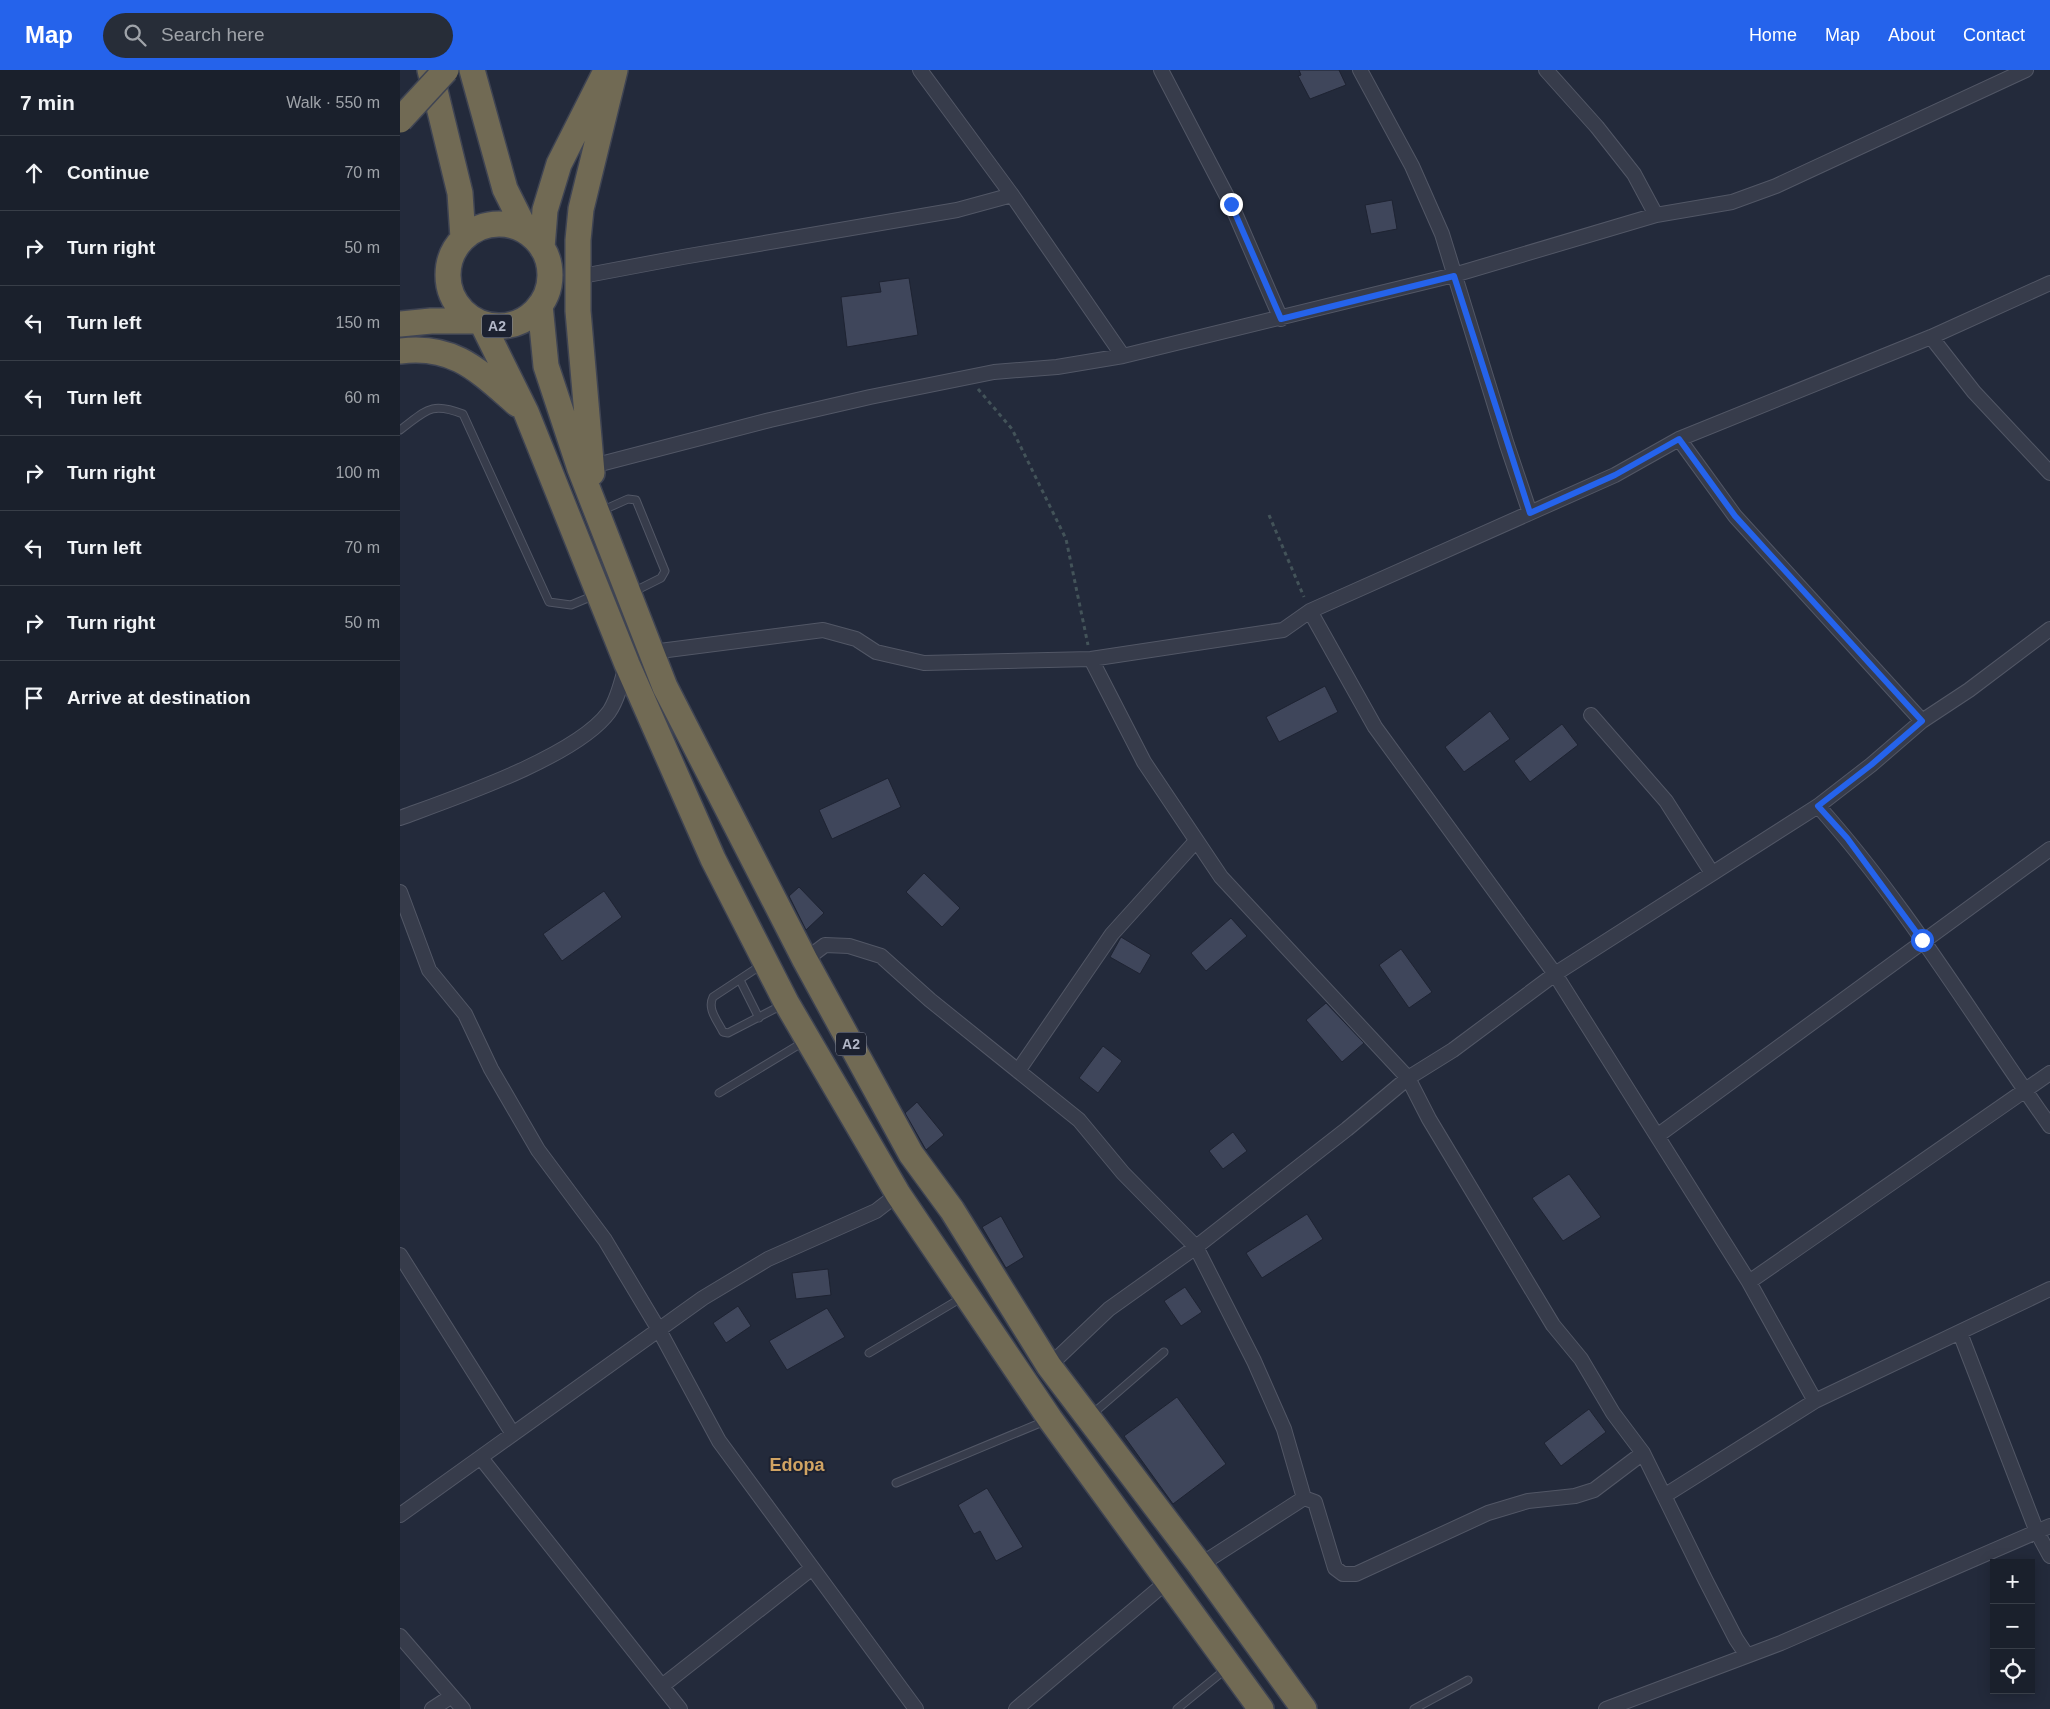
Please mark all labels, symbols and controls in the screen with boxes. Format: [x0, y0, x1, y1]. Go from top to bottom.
search box [103, 13, 453, 58]
text: Map [25, 21, 73, 48]
icon: search [121, 21, 149, 49]
text: Search here [161, 24, 265, 45]
text: Home [1749, 25, 1797, 45]
text: Map [1825, 25, 1860, 45]
text: About [1888, 25, 1935, 45]
text: Contact [1963, 25, 2025, 45]
text: 7 min [20, 91, 75, 114]
text: Walk · 550 m [286, 94, 380, 111]
icon: ahead [20, 159, 48, 187]
text: Continue [67, 162, 149, 183]
text: 70 m [344, 164, 380, 181]
route end [1220, 193, 1243, 216]
icon: right [20, 234, 48, 262]
text: Turn right [67, 237, 155, 258]
text: 50 m [344, 239, 380, 256]
icon: left [20, 309, 48, 337]
text: Turn left [67, 312, 142, 333]
text: 150 m [336, 314, 380, 331]
road number: A2 [482, 315, 512, 338]
icon: left [20, 384, 48, 412]
text: Turn left [67, 387, 142, 408]
text: 60 m [344, 389, 380, 406]
icon: right [20, 459, 48, 487]
text: Turn right [67, 462, 155, 483]
text: 100 m [336, 464, 380, 481]
icon: left [20, 534, 48, 562]
text: Turn left [67, 537, 142, 558]
text: 70 m [344, 539, 380, 556]
icon: right [20, 609, 48, 637]
text: Turn right [67, 612, 155, 633]
text: 50 m [344, 614, 380, 631]
icon: arrive [20, 684, 48, 712]
text: Arrive at destination [67, 687, 251, 708]
route start [1911, 929, 1934, 952]
road number: A2 [836, 1032, 866, 1056]
district label: Edopa [769, 1455, 825, 1475]
map controls [1990, 1559, 2035, 1694]
button: + [1990, 1559, 2035, 1604]
button: − [1990, 1604, 2035, 1649]
button: locate [1990, 1649, 2035, 1694]

